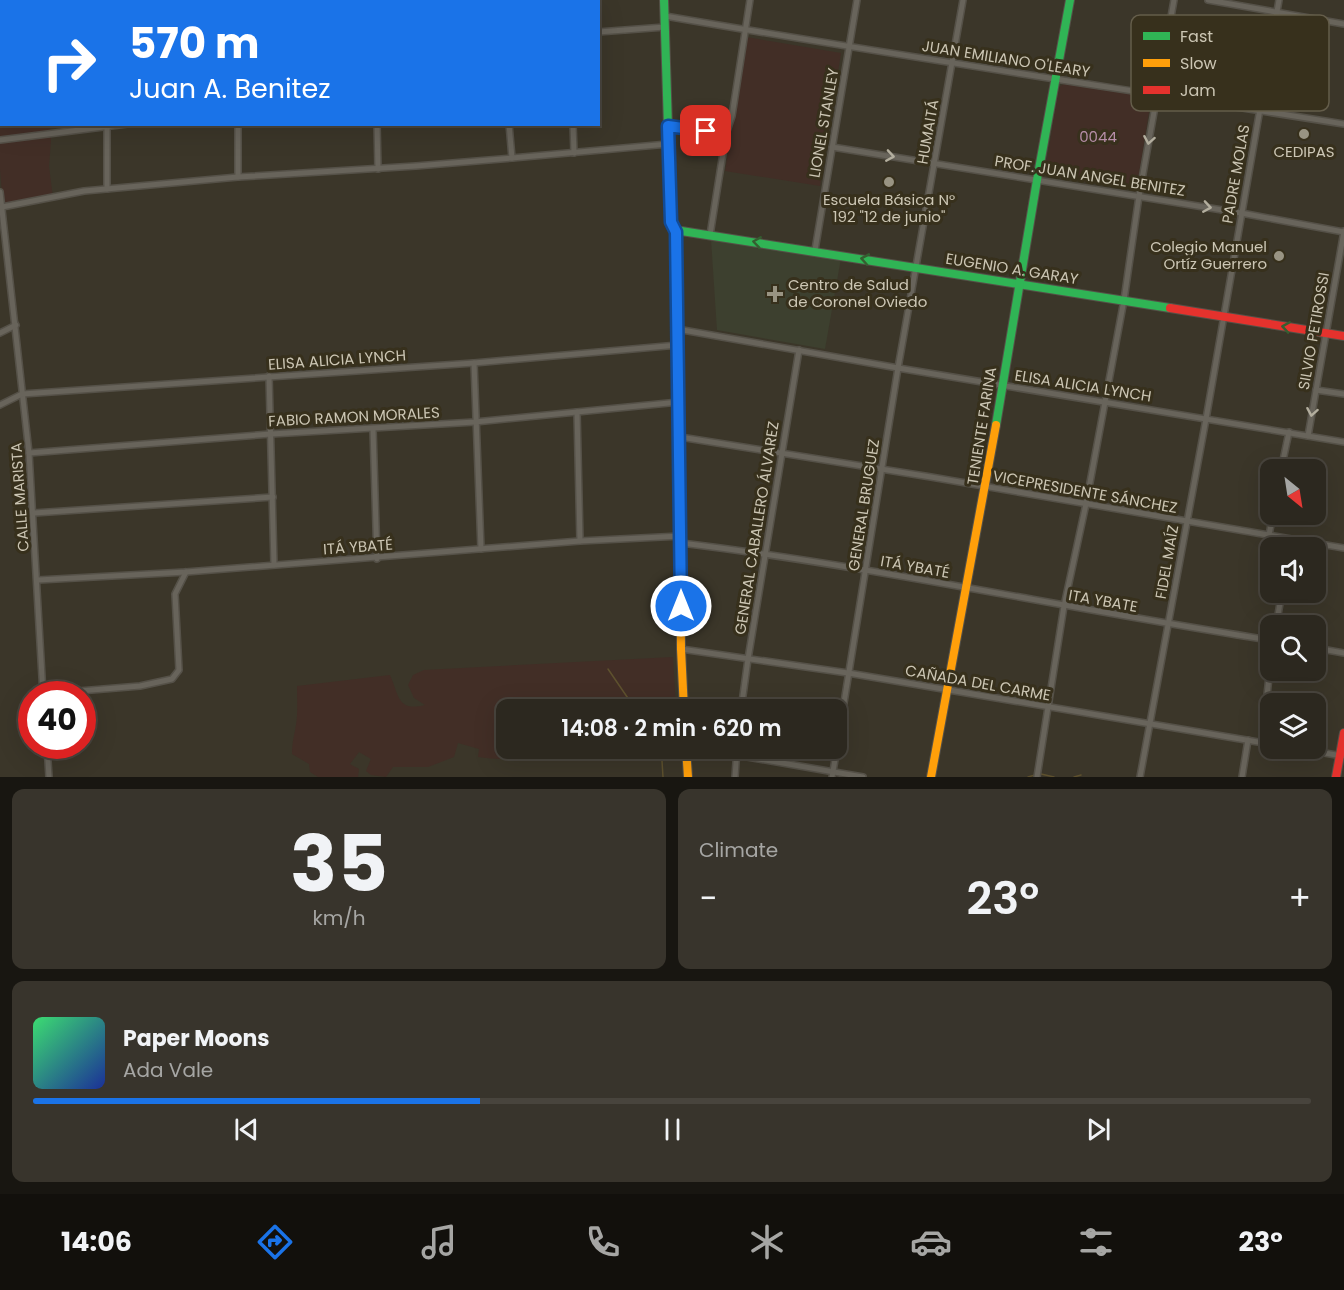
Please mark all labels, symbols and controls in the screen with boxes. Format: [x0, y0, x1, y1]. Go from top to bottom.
text: 570 m [129, 14, 260, 73]
legend [1131, 15, 1329, 111]
icon: right [30, 24, 108, 102]
text: Fast [1180, 25, 1213, 48]
street label: JUAN EMILIANO O'LEARY [920, 35, 1092, 82]
text: Slow [1180, 52, 1217, 75]
street label: LIONEL STANLEY [804, 66, 844, 179]
text: Juan A. Benitez [129, 70, 330, 107]
text: Jam [1180, 79, 1216, 102]
street label: HUMAITÁ [911, 98, 944, 166]
pin [680, 105, 731, 156]
icon: arrive [689, 114, 722, 147]
street label: PADRE MOLAS [1216, 123, 1255, 225]
park label: 0044 [1079, 126, 1117, 147]
marker: CEDIPAS [1297, 127, 1311, 141]
one-way arrow [1143, 135, 1156, 145]
place label: CEDIPAS [1273, 141, 1335, 162]
one-way arrow [885, 149, 895, 162]
street label: PROF. JUAN ANGEL BENITEZ [993, 150, 1187, 201]
marker: Escuela Básica N° 192 "12 de junio" [882, 175, 896, 189]
place label: Escuela Básica N° 192 "12 de junio" [823, 189, 955, 227]
one-way arrow [1202, 201, 1212, 213]
one-way arrow [752, 236, 762, 248]
place label: Colegio Manuel Ortíz Guerrero [1150, 236, 1267, 274]
street label: EUGENIO A. GARAY [944, 248, 1080, 289]
marker: Colegio Manuel Ortíz Guerrero [1272, 249, 1286, 263]
one-way arrow [861, 253, 871, 266]
street label: SILVIO PETIROSSI [1293, 270, 1334, 391]
place label: Centro de Salud de Coronel Oviedo [788, 274, 927, 312]
marker: Centro de Salud de Coronel Oviedo [766, 285, 784, 303]
one-way arrow [1282, 321, 1291, 333]
street label: ELISA ALICIA LYNCH [267, 344, 407, 375]
street label: ELISA ALICIA LYNCH [1013, 364, 1153, 407]
street label: TENIENTE FARINA [962, 365, 1001, 486]
street label: FABIO RAMON MORALES [268, 402, 440, 431]
one-way arrow [1306, 407, 1319, 417]
street label: GENERAL CABALLERO ÁLVAREZ [729, 420, 784, 636]
street label: GENERAL BRUGUEZ [843, 437, 884, 572]
street label: CALLE MARISTA [5, 442, 34, 552]
north arrow [1260, 459, 1326, 525]
map controls [1260, 459, 1326, 759]
street label: VICEPRESIDENTE SÁNCHEZ [991, 465, 1179, 518]
street label: FIDEL MAÍZ [1150, 523, 1183, 601]
street label: ITÁ YBATÉ [322, 534, 394, 559]
button: sound [1260, 537, 1326, 603]
street label: ITÁ YBATÉ [879, 550, 951, 583]
position arrow [649, 574, 713, 638]
street label: ITA YBATE [1067, 584, 1139, 617]
button: search [1260, 615, 1326, 681]
street label: CAÑADA DEL CARME [904, 659, 1052, 706]
speed limit sign: 40 [18, 681, 96, 759]
button: layers [1260, 693, 1326, 759]
text: 14:08 · 2 min · 620 m [561, 713, 782, 744]
text: 35 [290, 809, 388, 918]
text: Climate [699, 836, 778, 864]
text: 23° [966, 867, 1039, 930]
text: − [699, 875, 717, 922]
text: + [1288, 875, 1311, 922]
text: km/h [312, 904, 366, 932]
text: Paper Moons [123, 1023, 270, 1054]
text: Ada Vale [123, 1056, 213, 1084]
icon: previous [230, 1113, 263, 1146]
icon: pause [656, 1113, 689, 1146]
icon: next [1082, 1113, 1115, 1146]
icon: directions [254, 1221, 296, 1263]
icon: music [418, 1221, 460, 1263]
icon: phone [582, 1221, 624, 1263]
icon: climate [746, 1221, 788, 1263]
icon: car [910, 1221, 952, 1263]
icon: filters [1075, 1221, 1117, 1263]
text: 14:06 [61, 1223, 132, 1260]
text: 23° [1239, 1223, 1283, 1260]

